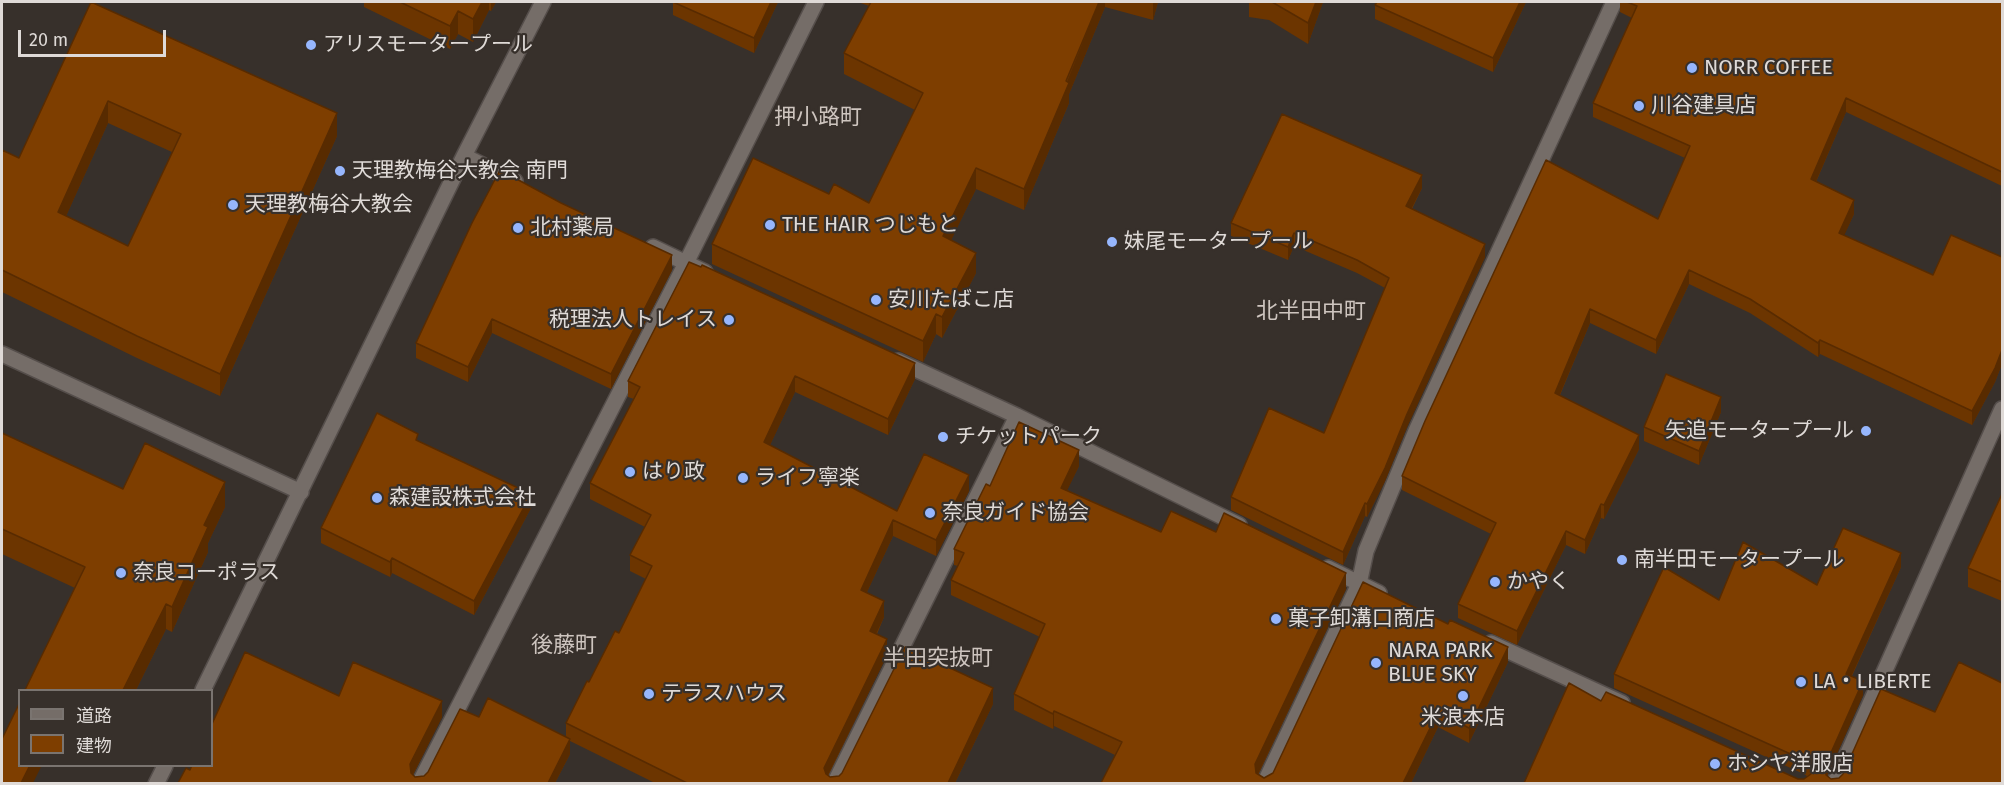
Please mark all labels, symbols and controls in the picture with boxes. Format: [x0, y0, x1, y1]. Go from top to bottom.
scale bar [21, 18, 170, 56]
text: 20 m [29, 29, 68, 51]
place label: アリスモータープール [323, 32, 533, 58]
marker: アリスモータープール [304, 38, 318, 52]
place label: NORR COFFEE [1704, 55, 1833, 81]
marker: NORR COFFEE [1685, 61, 1699, 75]
place label: 川谷建具店 [1651, 93, 1756, 119]
marker: 川谷建具店 [1632, 99, 1646, 113]
district label: 押小路町 [774, 105, 862, 131]
place label: 天理教梅谷大教会 南門 [352, 158, 568, 184]
marker: 天理教梅谷大教会 南門 [333, 164, 347, 178]
place label: 天理教梅谷大教会 [245, 192, 413, 218]
marker: 天理教梅谷大教会 [226, 198, 240, 212]
place label: THE HAIR つじもと [782, 212, 959, 238]
place label: 北村薬局 [530, 215, 614, 241]
marker: THE HAIR つじもと [763, 218, 777, 232]
marker: 北村薬局 [511, 221, 525, 235]
place label: 妹尾モータープール [1124, 229, 1313, 255]
marker: 妹尾モータープール [1105, 235, 1119, 249]
place label: 安川たばこ店 [888, 287, 1014, 313]
marker: 安川たばこ店 [869, 293, 883, 307]
district label: 北半田中町 [1256, 299, 1366, 325]
place label: 税理法人トレイス [549, 307, 717, 333]
marker: 税理法人トレイス [722, 313, 736, 327]
place label: 矢追モータープール [1665, 418, 1854, 444]
place label: チケットパーク [955, 424, 1102, 450]
marker: 矢追モータープール [1859, 424, 1873, 438]
marker: チケットパーク [936, 430, 950, 444]
place label: はり政 [642, 459, 705, 485]
marker: はり政 [623, 465, 637, 479]
place label: ライフ寧楽 [755, 465, 860, 491]
marker: ライフ寧楽 [736, 471, 750, 485]
place label: 森建設株式会社 [389, 485, 536, 511]
marker: 森建設株式会社 [370, 491, 384, 505]
place label: 奈良ガイド協会 [942, 500, 1089, 526]
marker: 奈良ガイド協会 [923, 506, 937, 520]
place label: 南半田モータープール [1634, 547, 1844, 573]
marker: 南半田モータープール [1615, 553, 1629, 567]
place label: 奈良コーポラス [133, 560, 280, 586]
marker: 奈良コーポラス [114, 566, 128, 580]
place label: かやく [1507, 569, 1570, 595]
marker: かやく [1488, 575, 1502, 589]
place label: 菓子卸溝口商店 [1288, 606, 1435, 632]
marker: 菓子卸溝口商店 [1269, 612, 1283, 626]
district label: 後藤町 [531, 633, 597, 659]
place label: NARA PARK BLUE SKY [1388, 638, 1493, 688]
district label: 半田突抜町 [883, 646, 993, 672]
marker: NARA PARK BLUE SKY [1369, 656, 1383, 670]
place label: LA・LIBERTE [1813, 669, 1932, 695]
marker: LA・LIBERTE [1794, 675, 1808, 689]
place label: テラスハウス [661, 681, 787, 707]
marker: テラスハウス [642, 687, 656, 701]
legend [18, 689, 213, 767]
marker: 米浪本店 [1456, 689, 1470, 703]
text: 道路 [76, 705, 112, 727]
place label: 米浪本店 [1421, 705, 1505, 731]
text: 建物 [76, 735, 112, 757]
place label: ホシヤ洋服店 [1727, 751, 1853, 777]
marker: ホシヤ洋服店 [1708, 757, 1722, 771]

